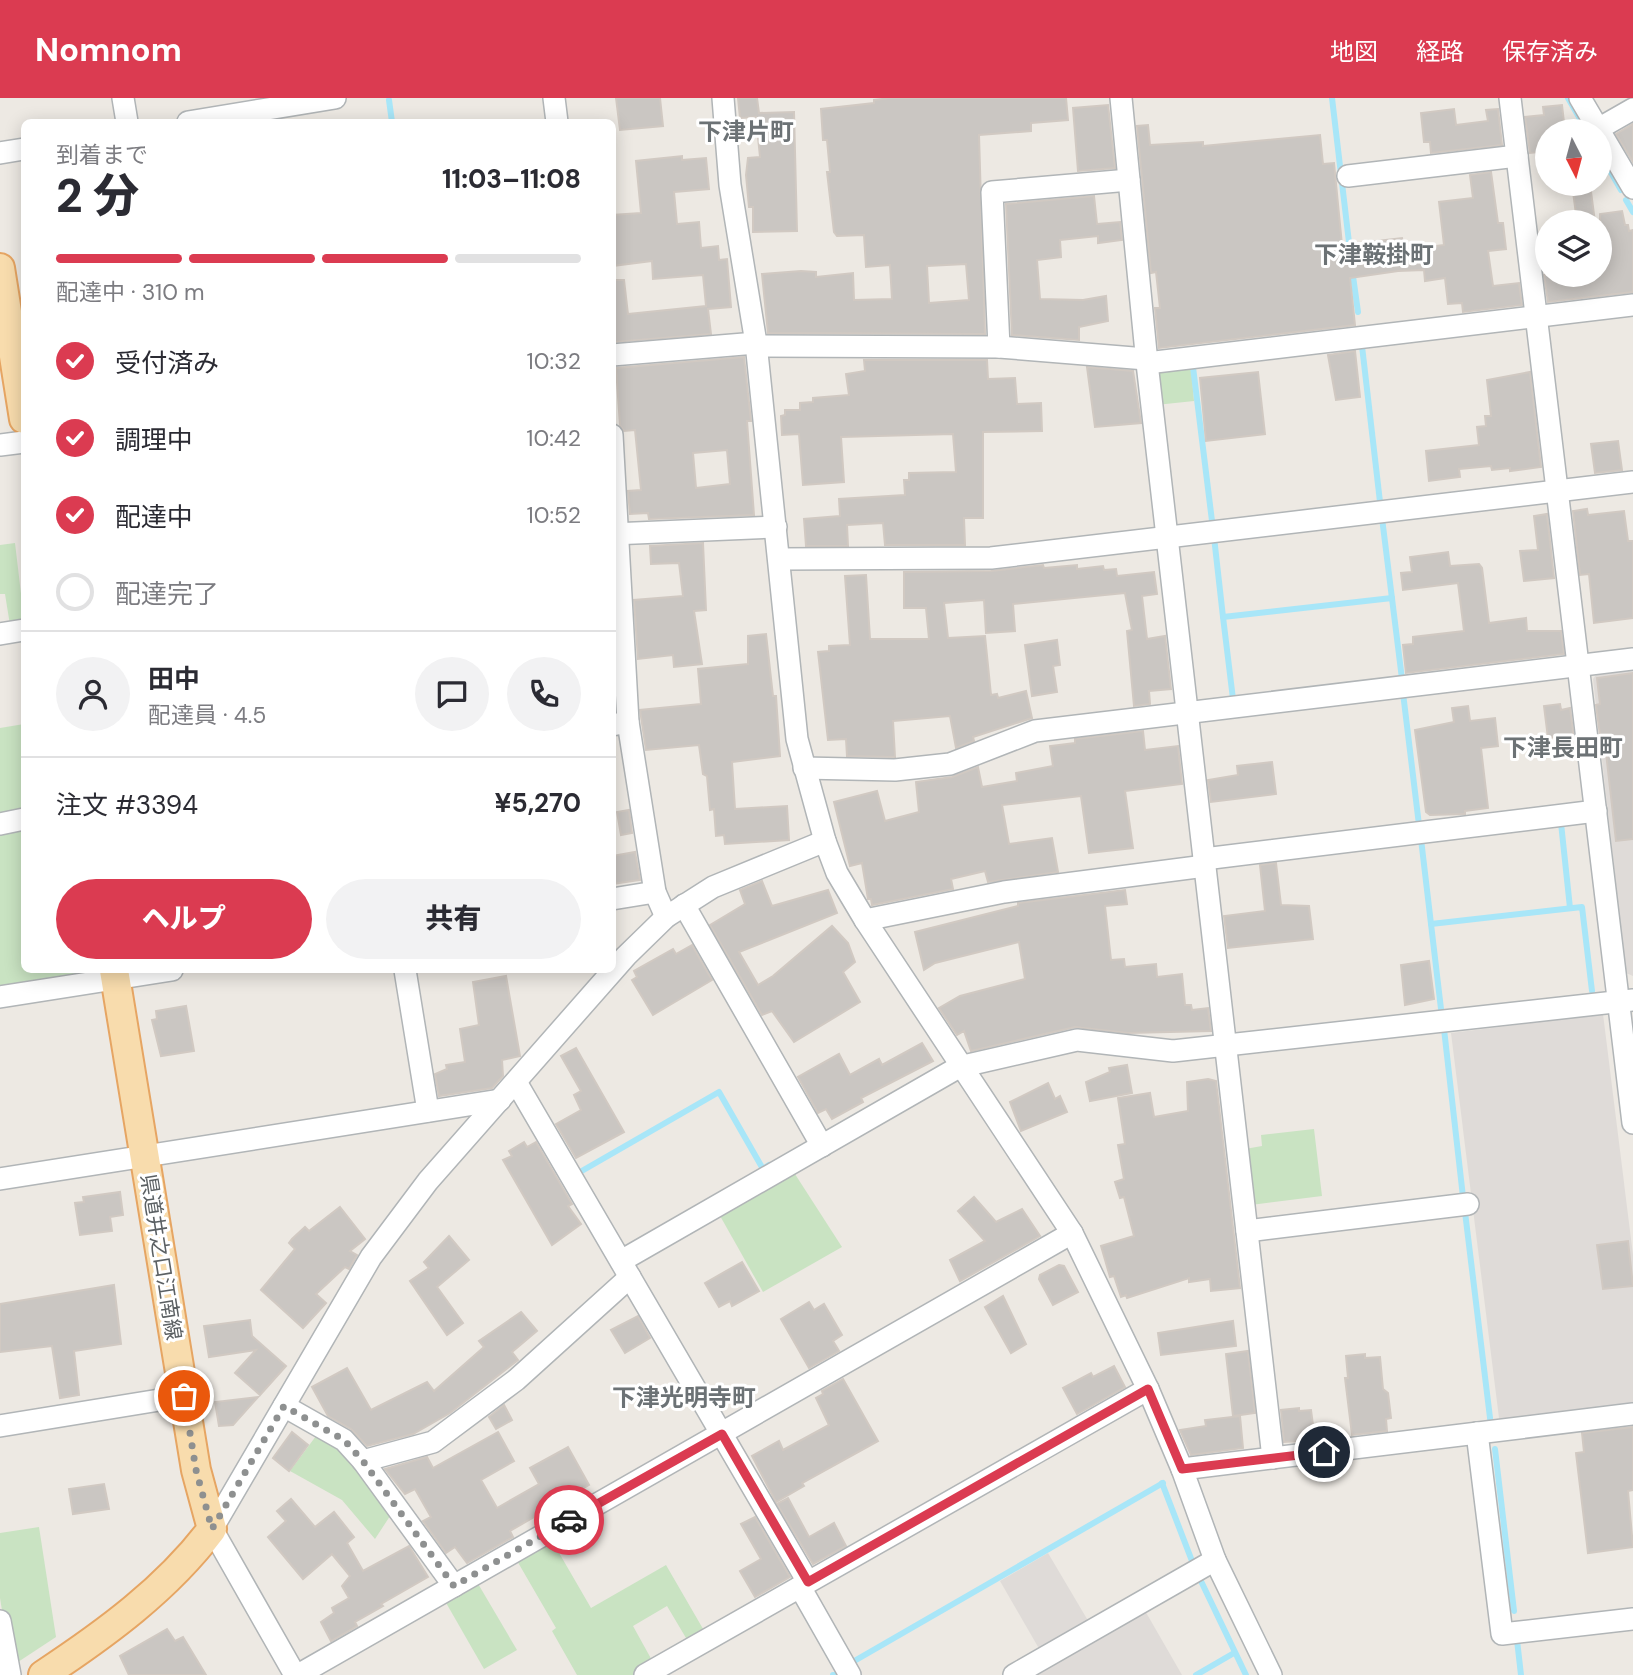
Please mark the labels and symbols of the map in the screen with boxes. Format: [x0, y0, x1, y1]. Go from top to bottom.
district label: 下津片町 [698, 116, 794, 147]
north arrow [1535, 119, 1612, 196]
district label: 下津鞍掛町 [1314, 239, 1434, 270]
district label: 下津長田町 [1503, 732, 1623, 763]
street label: 県道井之口江南線 [134, 1172, 188, 1342]
pin [154, 1366, 214, 1426]
district label: 下津光明寺町 [612, 1382, 756, 1413]
pin [1294, 1422, 1354, 1482]
courier [534, 1485, 604, 1555]

